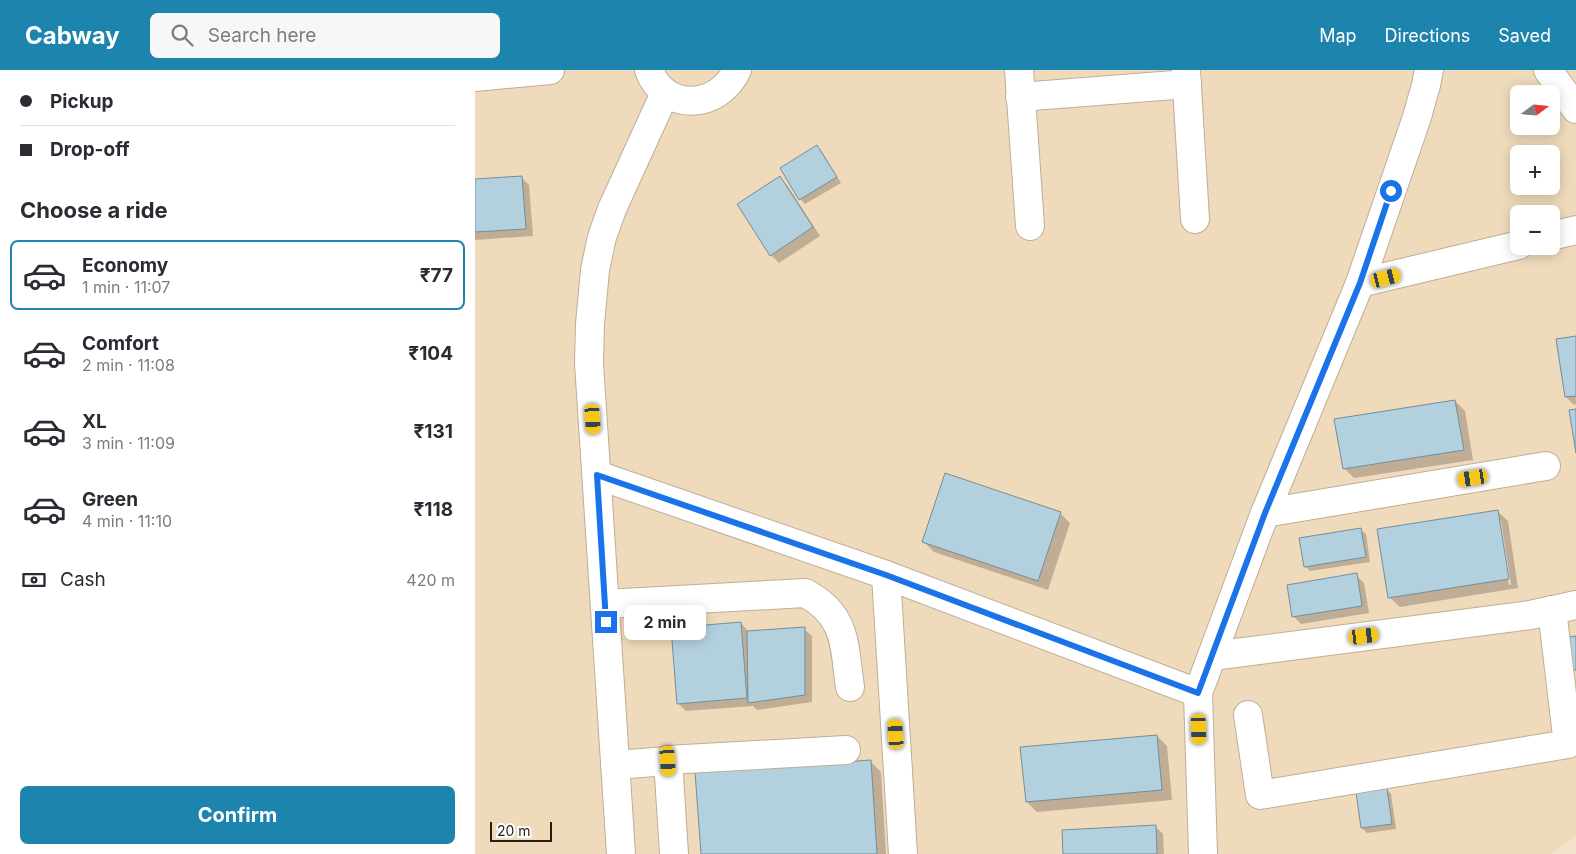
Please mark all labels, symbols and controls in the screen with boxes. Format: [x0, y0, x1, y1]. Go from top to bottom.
search box [150, 13, 500, 58]
text: Cabway [25, 21, 120, 50]
icon: search [168, 21, 196, 49]
text: Search here [208, 24, 316, 47]
text: Map [1319, 25, 1357, 46]
text: Directions [1385, 25, 1470, 46]
text: Saved [1498, 25, 1551, 46]
north arrow [1510, 85, 1560, 135]
map controls [1510, 85, 1560, 255]
text: Pickup [50, 90, 113, 113]
text: Drop-off [50, 138, 130, 161]
button: + [1510, 145, 1560, 195]
route start [1380, 180, 1402, 202]
text: Choose a ride [20, 197, 168, 223]
button: − [1510, 205, 1560, 255]
icon: car [22, 253, 67, 298]
text: Economy [82, 254, 168, 277]
text: ₹77 [420, 264, 453, 287]
car [1369, 267, 1402, 289]
text: 1 min · 11:07 [82, 277, 170, 297]
icon: car [22, 331, 67, 376]
text: Comfort [82, 332, 159, 355]
text: ₹104 [408, 342, 453, 365]
text: 2 min · 11:08 [82, 355, 175, 375]
car [584, 404, 601, 434]
icon: car [22, 409, 67, 454]
text: XL [82, 410, 107, 433]
text: ₹131 [413, 420, 453, 443]
text: 3 min · 11:09 [82, 433, 175, 453]
car [1457, 468, 1488, 488]
icon: car [22, 487, 67, 532]
text: Green [82, 488, 138, 511]
text: ₹118 [413, 498, 453, 521]
text: 4 min · 11:10 [82, 511, 172, 531]
icon: cash [20, 566, 48, 594]
text: Cash [60, 568, 106, 591]
text: 420 m [406, 570, 455, 590]
callout: 2 min [623, 604, 706, 640]
route end [595, 611, 617, 633]
text: 2 min [644, 612, 686, 632]
car [1348, 627, 1379, 645]
car [1190, 714, 1207, 744]
car [887, 719, 904, 749]
car [659, 746, 676, 776]
button: Confirm [20, 786, 455, 844]
scale bar [490, 819, 553, 842]
text: 20 m [497, 822, 531, 839]

